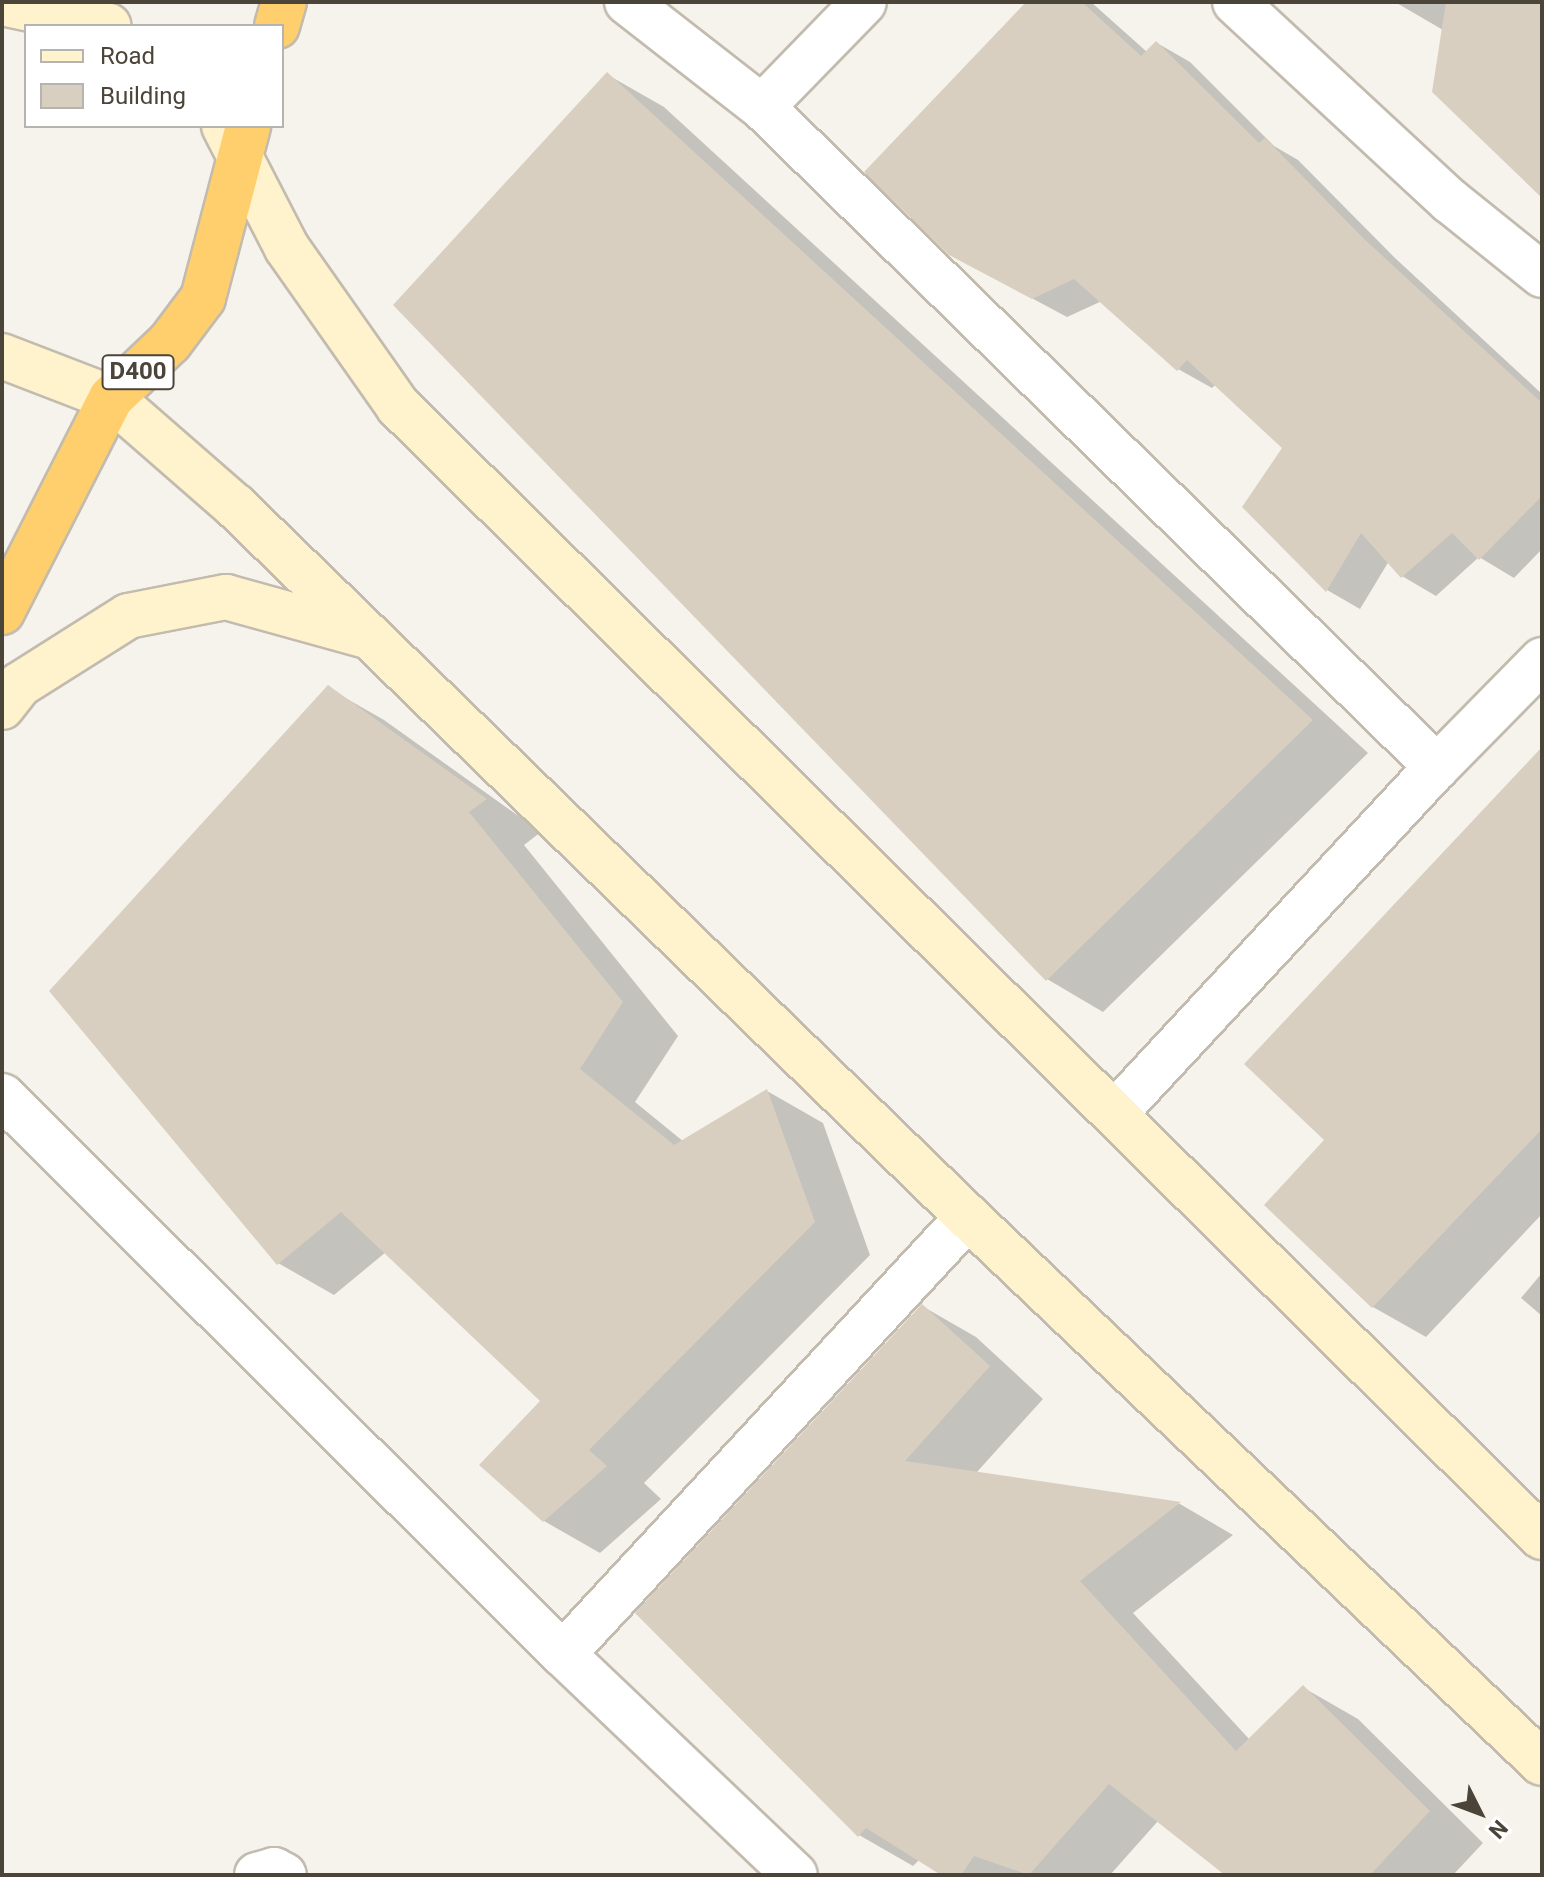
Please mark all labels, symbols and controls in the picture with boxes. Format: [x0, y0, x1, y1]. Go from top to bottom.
legend [24, 24, 284, 128]
text: Road [100, 42, 155, 70]
text: Building [100, 82, 186, 110]
road number: D400 [100, 352, 176, 392]
north arrow [1440, 1773, 1520, 1853]
text: N [1484, 1815, 1513, 1844]

